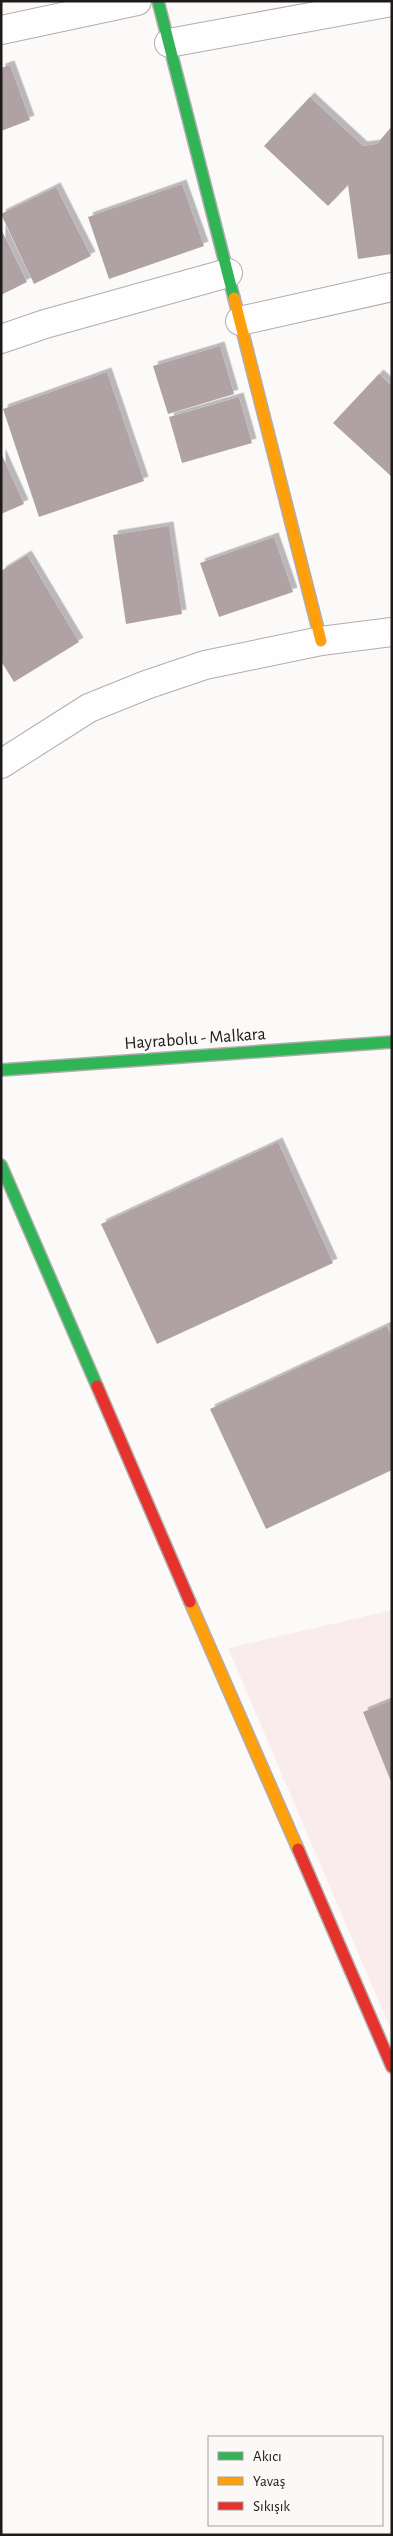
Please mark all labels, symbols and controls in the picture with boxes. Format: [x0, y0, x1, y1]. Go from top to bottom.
street label: Hayrabolu - Malkara [124, 1025, 266, 1053]
legend [208, 2436, 383, 2526]
text: Akıcı [253, 2449, 282, 2464]
text: Yavaş [253, 2474, 285, 2489]
text: Sıkışık [253, 2499, 290, 2514]

